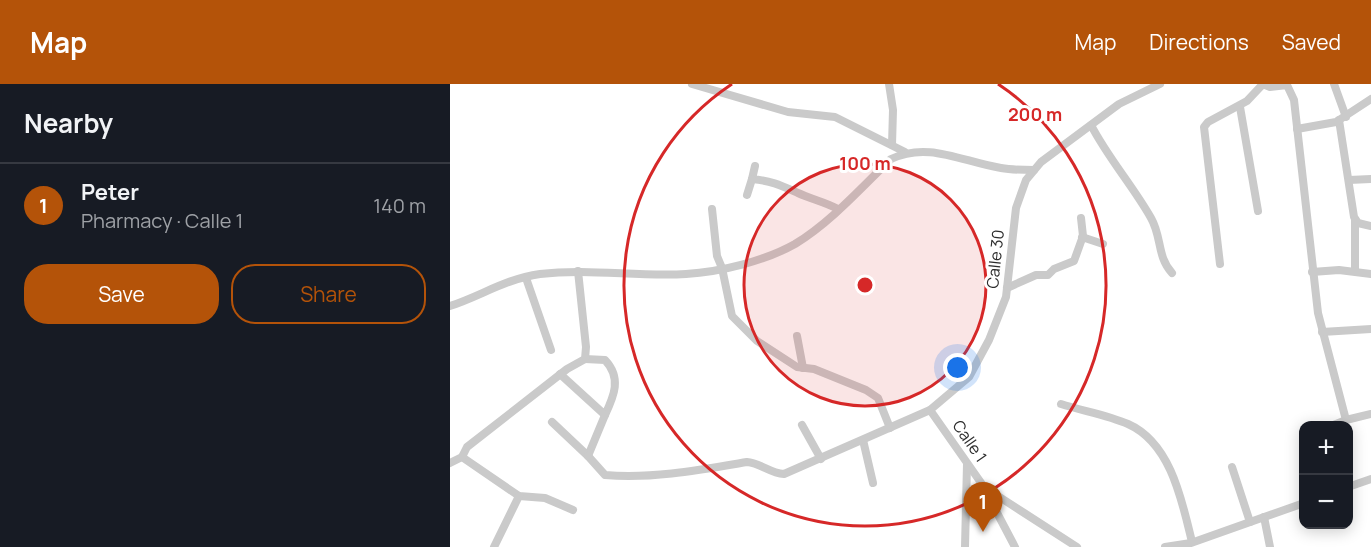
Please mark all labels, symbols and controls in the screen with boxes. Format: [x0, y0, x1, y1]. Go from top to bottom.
text: Map [30, 23, 87, 61]
text: Map [1075, 28, 1116, 56]
text: Directions [1149, 28, 1249, 56]
text: Saved [1282, 28, 1341, 56]
text: 200 m [1008, 102, 1062, 126]
text: Nearby [24, 105, 113, 141]
text: 100 m [839, 151, 891, 175]
text: Peter [81, 177, 139, 207]
text: 1 [39, 192, 48, 219]
text: 140 m [373, 192, 426, 219]
text: Pharmacy · Calle 1 [81, 207, 243, 234]
street label: Calle 30 [981, 229, 1009, 289]
button: Save [24, 264, 219, 324]
button: Share [231, 264, 426, 324]
centre of rings [855, 275, 875, 295]
your location [943, 353, 972, 382]
street label: Calle 1 [948, 416, 992, 466]
map controls [1299, 421, 1353, 529]
button: + [1299, 421, 1353, 475]
button: − [1299, 475, 1353, 529]
pin: 1 [964, 482, 1002, 532]

